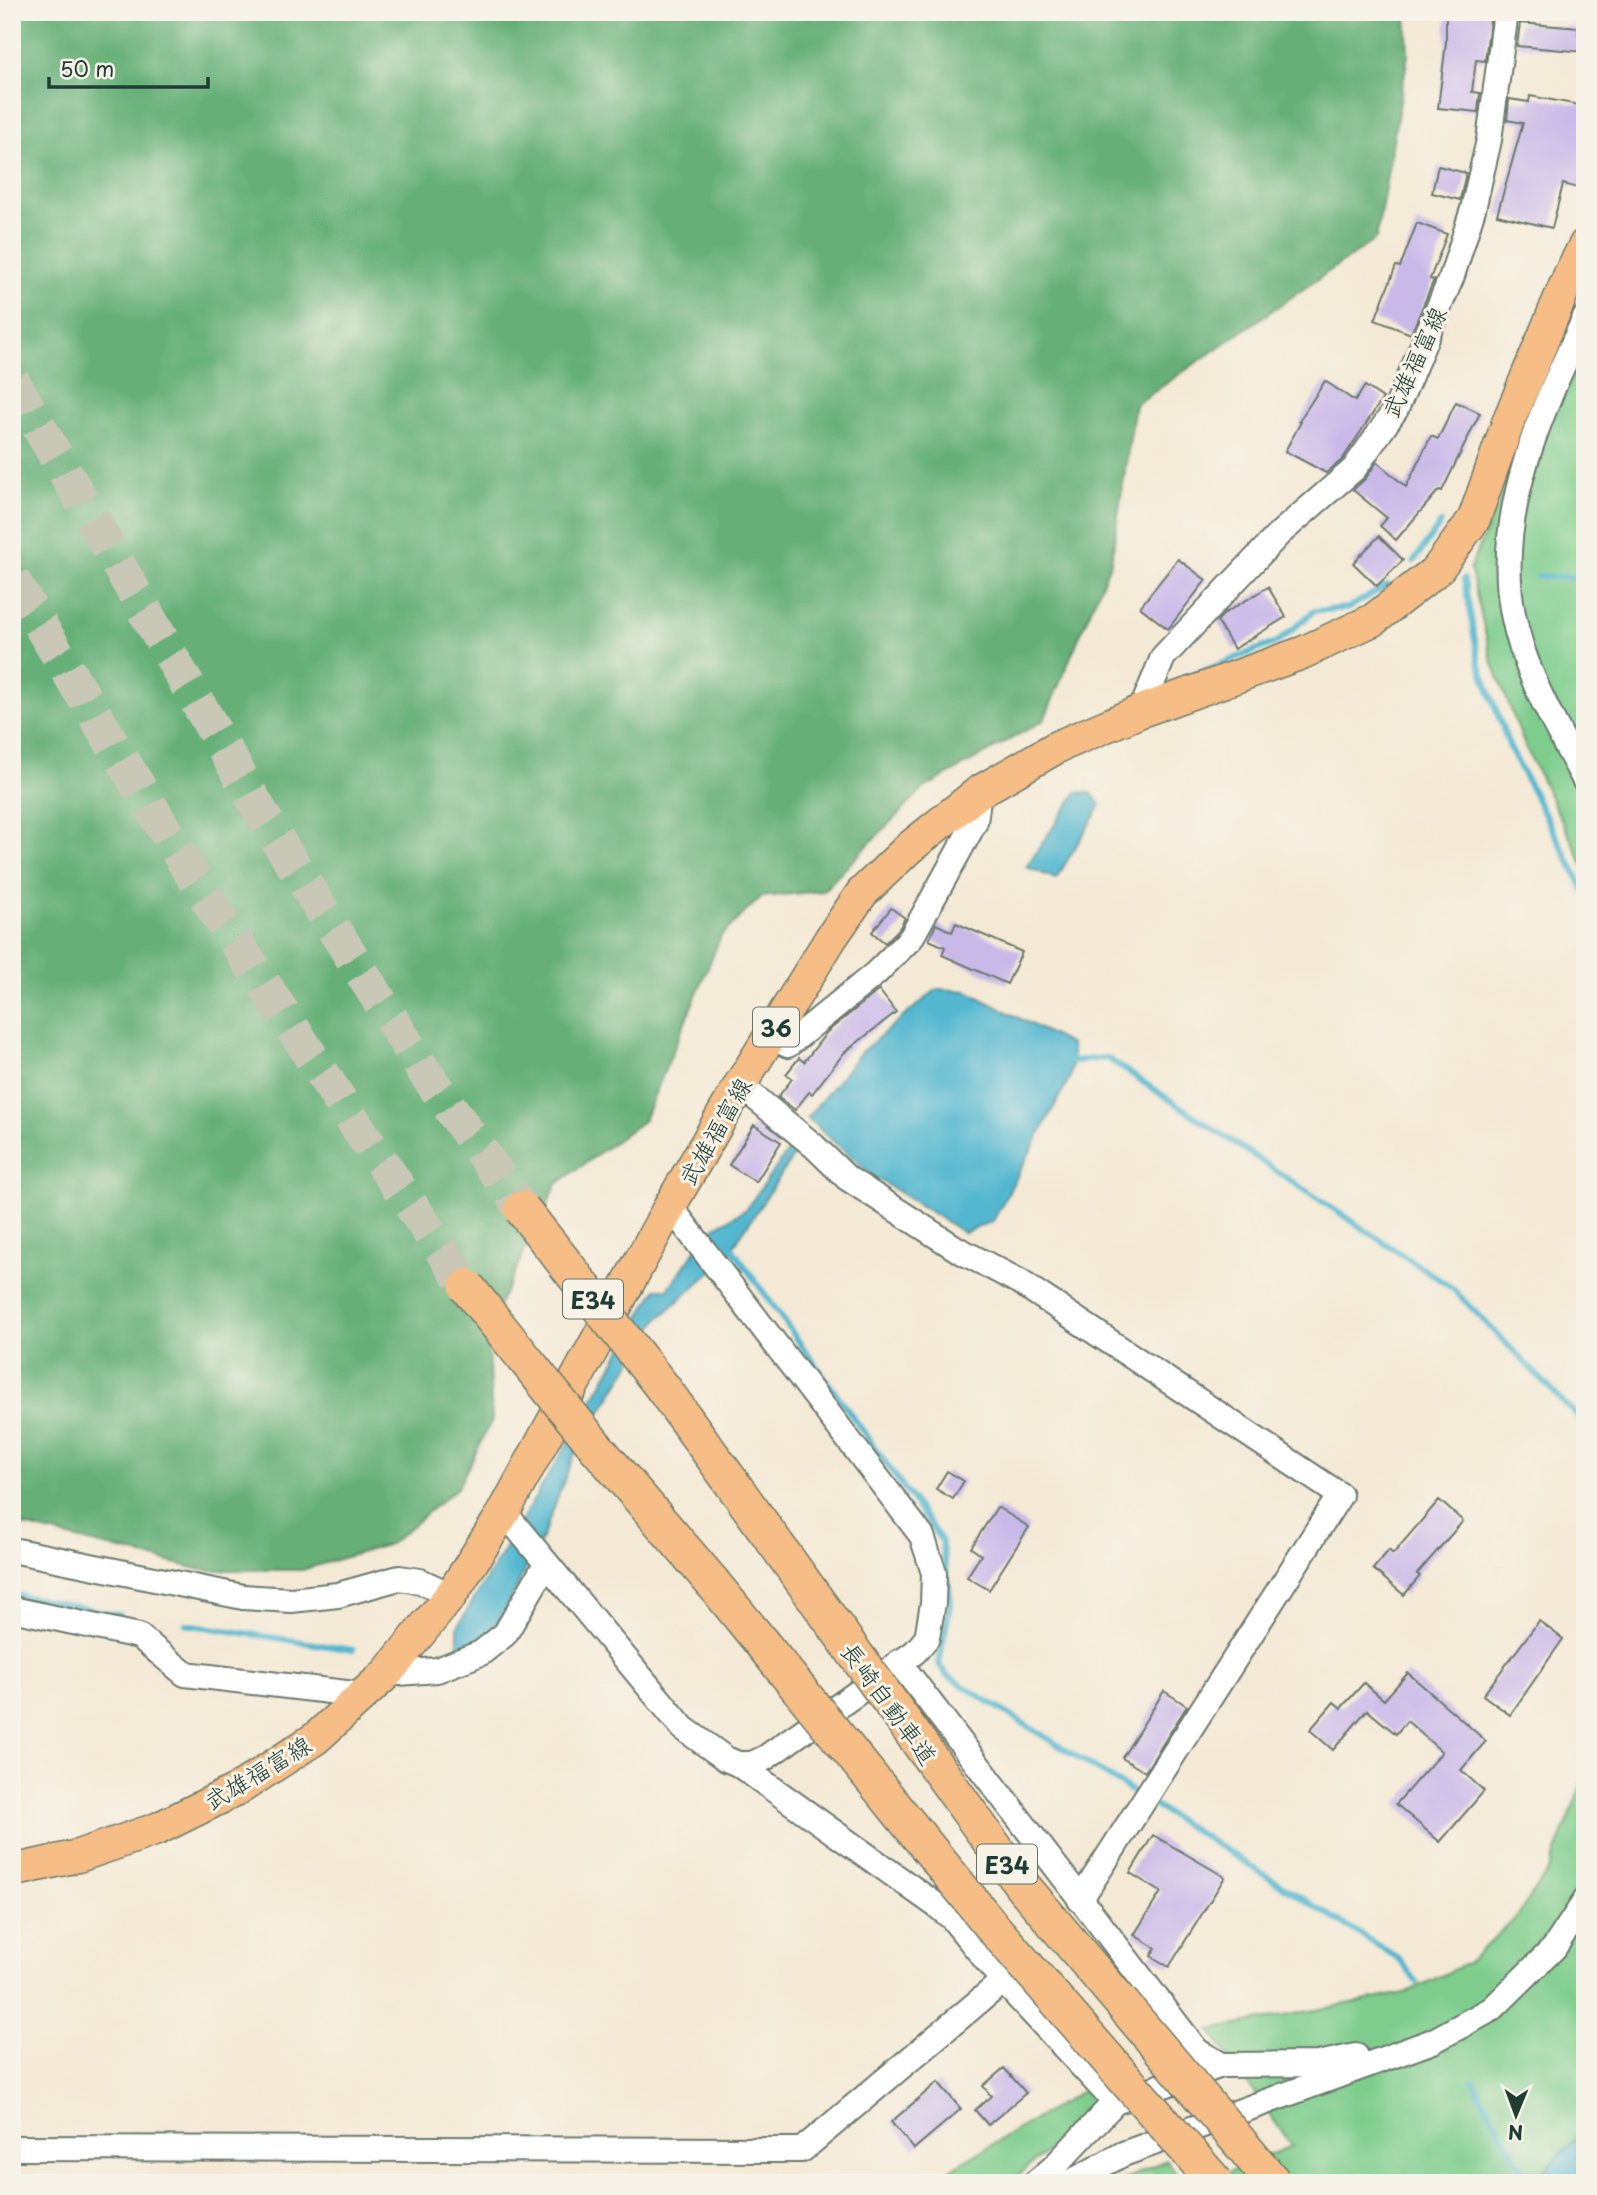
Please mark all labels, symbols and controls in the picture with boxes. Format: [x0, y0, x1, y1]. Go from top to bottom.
scale bar [49, 46, 208, 90]
text: 50 m [60, 52, 114, 84]
street label: 武雄福富線 [1371, 300, 1455, 424]
road number: 36 [753, 1008, 799, 1046]
street label: 武雄福富線 [668, 1070, 760, 1192]
road number: E34 [563, 1280, 623, 1318]
street label: 長崎自動車道 [833, 1634, 947, 1772]
street label: 武雄福富線 [196, 1726, 318, 1818]
road number: E34 [977, 1844, 1037, 1884]
north arrow [1482, 2080, 1552, 2150]
text: N [1508, 2119, 1523, 2147]

